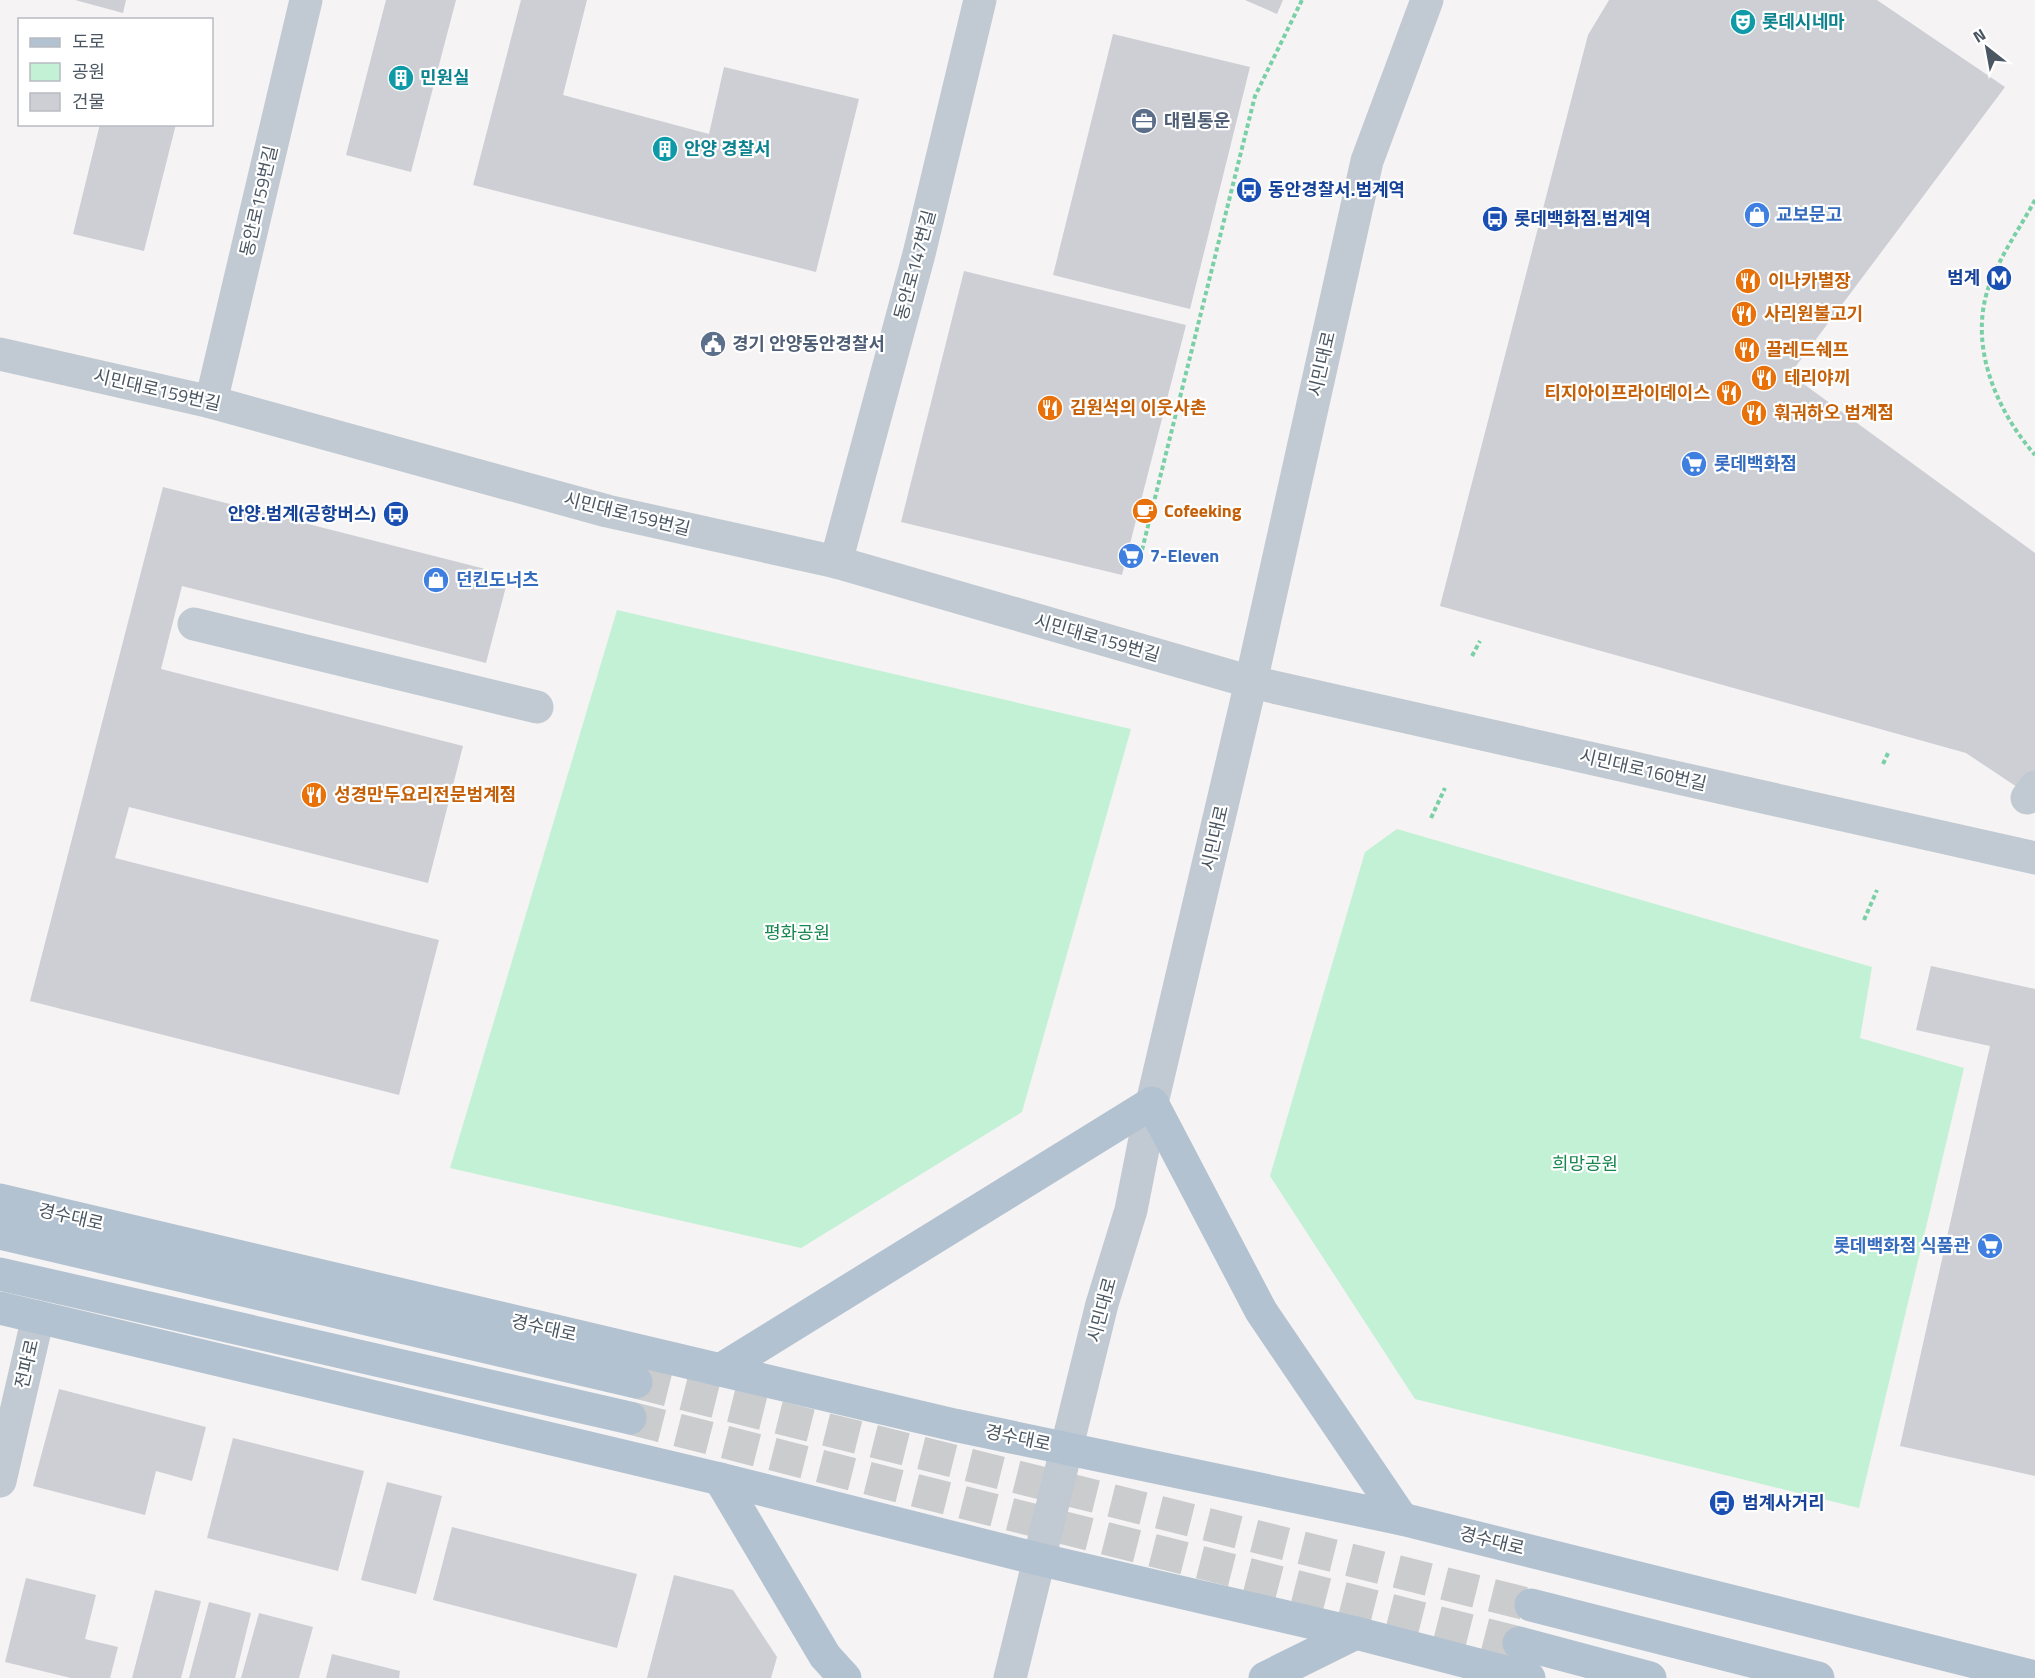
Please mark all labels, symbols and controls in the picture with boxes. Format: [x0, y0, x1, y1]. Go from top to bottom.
theatre icon: 롯데시네마 [1728, 7, 1758, 37]
place label: 롯데시네마 [1762, 8, 1845, 35]
legend [18, 18, 213, 126]
north arrow [1957, 18, 2017, 78]
text: N [1968, 22, 1990, 48]
text: 도로 [72, 28, 105, 55]
text: 공원 [72, 58, 105, 85]
building icon: 민원실 [386, 63, 416, 93]
place label: 민원실 [420, 64, 470, 91]
text: 건물 [72, 88, 105, 115]
office icon: 대림통운 [1129, 106, 1159, 136]
place label: 대림통운 [1164, 107, 1230, 134]
building icon: 안양 경찰서 [650, 134, 680, 164]
place label: 안양 경찰서 [684, 135, 771, 162]
street label: 동안로159번길 [233, 143, 284, 259]
bus stop icon: 동안경찰서.범계역 [1234, 175, 1264, 205]
place label: 동안경찰서.범계역 [1268, 176, 1405, 203]
shop icon: 교보문고 [1742, 200, 1772, 230]
place label: 교보문고 [1776, 201, 1842, 228]
bus stop icon: 롯데백화점.범계역 [1480, 204, 1510, 234]
place label: 롯데백화점.범계역 [1514, 205, 1651, 232]
street label: 동안로147번길 [887, 207, 942, 323]
metro station icon: 범계 [1984, 263, 2014, 293]
place label: 범계 [1947, 264, 1980, 291]
restaurant icon: 이나카별장 [1733, 266, 1763, 296]
place label: 이나카별장 [1768, 267, 1851, 294]
restaurant icon: 사리원불고기 [1729, 299, 1759, 329]
place label: 사리원불고기 [1764, 300, 1863, 327]
public building icon: 경기 안양동안경찰서 [698, 329, 728, 359]
street label: 시민대로 [1301, 329, 1342, 399]
place label: 경기 안양동안경찰서 [732, 330, 885, 357]
restaurant icon: 끌레드쉐프 [1732, 335, 1762, 365]
place label: 끌레드쉐프 [1766, 336, 1849, 363]
street label: 시민대로159번길 [91, 362, 223, 417]
restaurant icon: 테리야끼 [1749, 363, 1779, 393]
place label: 테리야끼 [1784, 364, 1850, 391]
restaurant icon: 티지아이프라이데이스 [1714, 378, 1744, 408]
place label: 티지아이프라이데이스 [1544, 379, 1710, 406]
restaurant icon: 김원석의 이웃사촌 [1035, 393, 1065, 423]
place label: 김원석의 이웃사촌 [1070, 394, 1206, 421]
restaurant icon: 훠궈하오 범계점 [1739, 398, 1769, 428]
place label: 훠궈하오 범계점 [1774, 399, 1894, 426]
supermarket icon: 롯데백화점 [1679, 449, 1709, 479]
place label: 롯데백화점 [1714, 450, 1797, 477]
street label: 시민대로159번길 [561, 485, 693, 542]
cafe icon: Cofeeking [1130, 496, 1160, 526]
place label: Cofeeking [1164, 497, 1242, 524]
bus stop icon: 안양.범계(공항버스) [381, 499, 411, 529]
place label: 안양.범계(공항버스) [228, 500, 376, 527]
supermarket icon: 7-Eleven [1116, 541, 1146, 571]
place label: 7-Eleven [1150, 542, 1219, 569]
shop icon: 던킨도너츠 [421, 565, 451, 595]
place label: 던킨도너츠 [456, 566, 539, 593]
street label: 시민대로159번길 [1031, 607, 1163, 668]
street label: 시민대로160번길 [1577, 742, 1709, 797]
restaurant icon: 성경만두요리전문범계점 [299, 780, 329, 810]
place label: 성경만두요리전문범계점 [334, 781, 516, 808]
street label: 시민대로 [1194, 803, 1235, 873]
park label: 평화공원 [764, 919, 830, 946]
park label: 희망공원 [1552, 1150, 1618, 1177]
street label: 경수대로 [36, 1196, 106, 1237]
supermarket icon: 롯데백화점 식품관 [1975, 1231, 2005, 1261]
place label: 롯데백화점 식품관 [1834, 1232, 1970, 1259]
street label: 시민대로 [1080, 1274, 1123, 1345]
street label: 경수대로 [509, 1307, 579, 1348]
street label: 전파로 [8, 1337, 45, 1391]
street label: 경수대로 [983, 1417, 1053, 1458]
bus stop icon: 범계사거리 [1707, 1488, 1737, 1518]
place label: 범계사거리 [1742, 1489, 1825, 1516]
street label: 경수대로 [1457, 1519, 1528, 1562]

